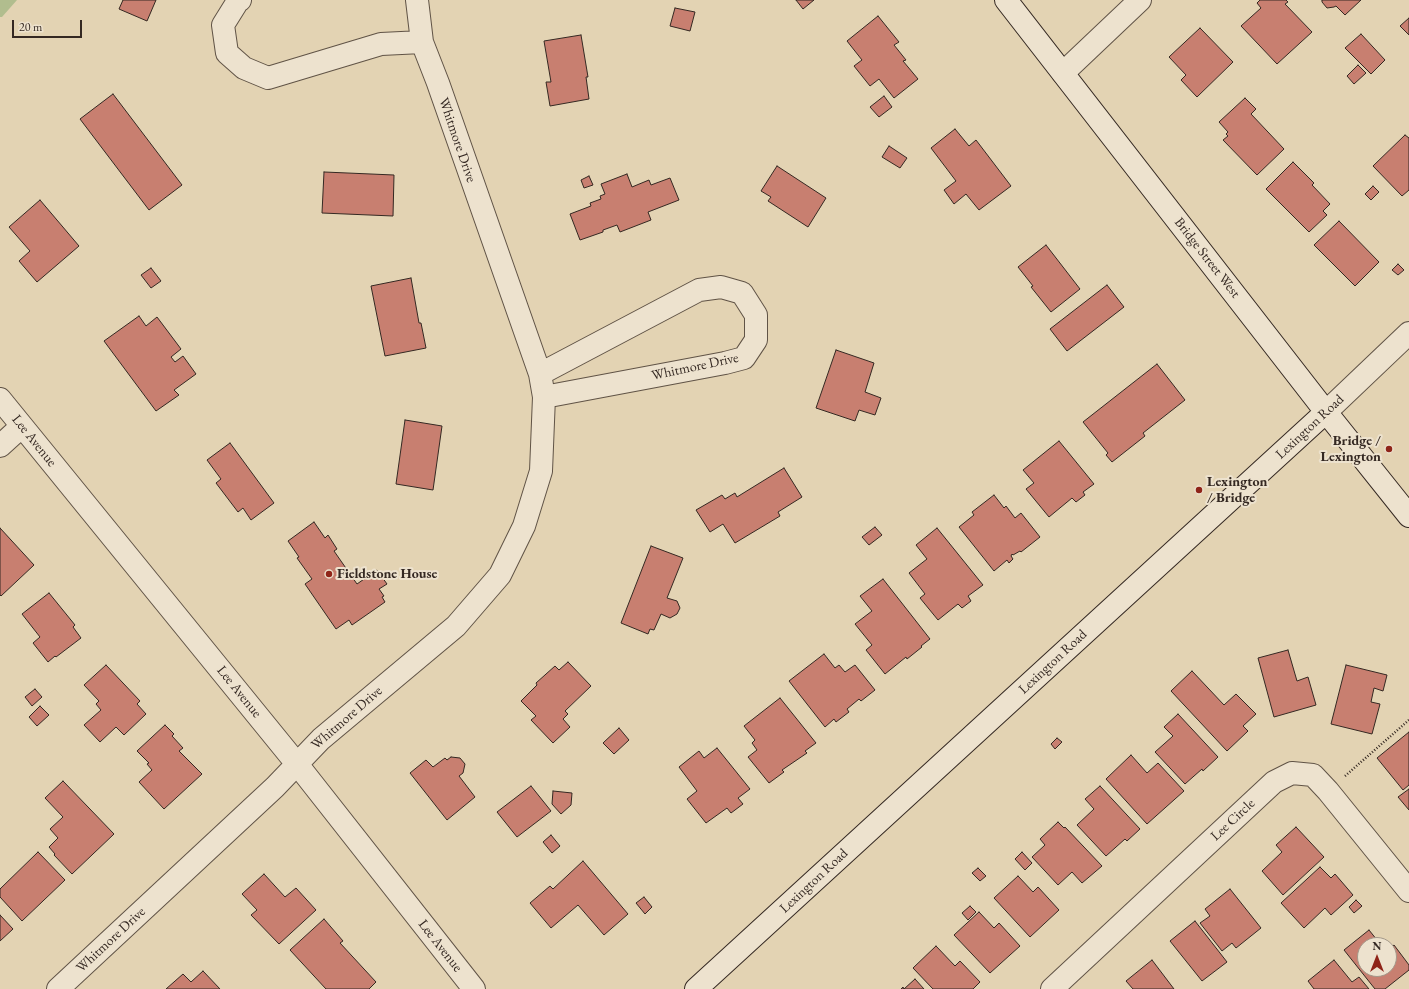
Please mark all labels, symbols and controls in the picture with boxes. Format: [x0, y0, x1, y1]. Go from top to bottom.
scale bar [14, 12, 84, 38]
text: 20 m [19, 19, 42, 35]
street label: Whitmore Drive [435, 95, 479, 185]
street label: Bridge Street West [1170, 215, 1244, 301]
street label: Whitmore Drive [650, 350, 740, 384]
street label: Lexington Road [1272, 391, 1348, 463]
street label: Lee Avenue [8, 412, 60, 470]
place label: Bridge / Lexington [1321, 433, 1381, 466]
marker: Bridge / Lexington [1384, 444, 1394, 454]
place label: Lexington / Bridge [1207, 474, 1267, 506]
marker: Lexington / Bridge [1194, 485, 1204, 495]
place label: Fieldstone House [337, 566, 437, 582]
marker: Fieldstone House [324, 569, 334, 579]
street label: Lexington Road [1015, 626, 1091, 698]
street label: Lee Avenue [213, 663, 265, 721]
street label: Whitmore Drive [308, 683, 386, 753]
street label: Lee Circle [1207, 795, 1259, 845]
street label: Lexington Road [776, 845, 852, 917]
street label: Whitmore Drive [73, 904, 149, 976]
street label: Lee Avenue [414, 916, 466, 976]
north arrow [1357, 937, 1397, 977]
text: N [1373, 939, 1381, 953]

